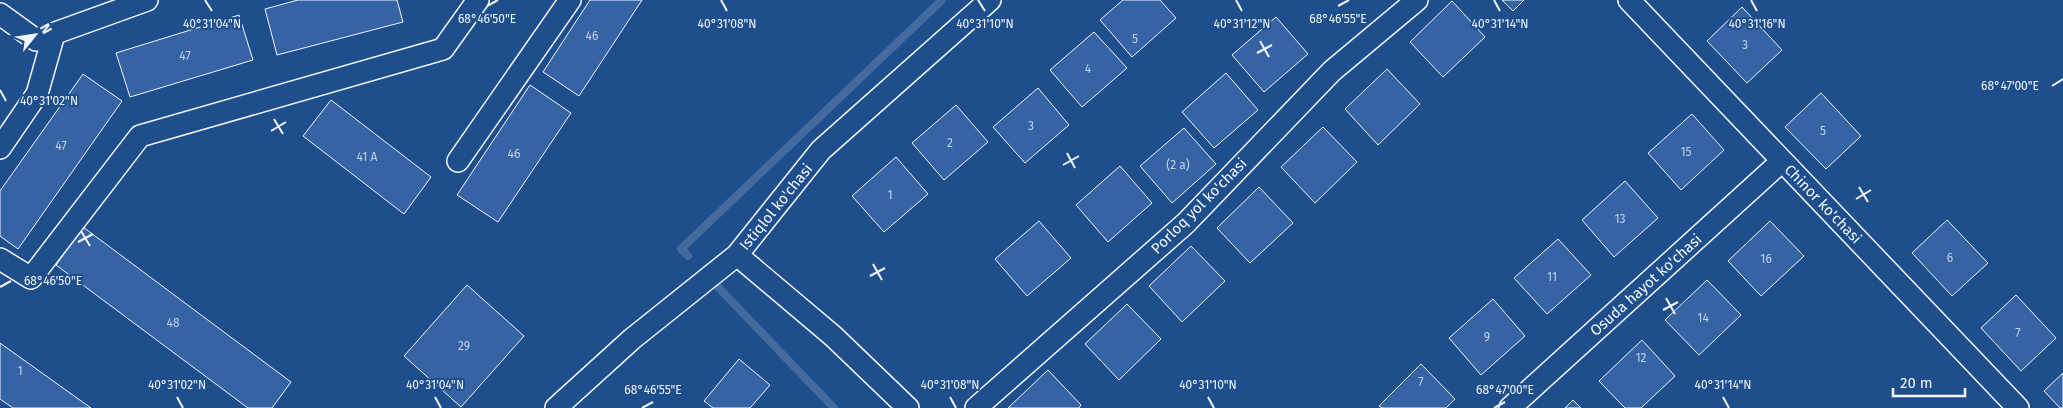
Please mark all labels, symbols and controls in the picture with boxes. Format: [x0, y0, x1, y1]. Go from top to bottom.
north arrow [10, 10, 60, 60]
text: 68°46'50"E [458, 12, 516, 26]
text: 68°46'55"E [1309, 12, 1367, 26]
text: 40°31'04"N [183, 17, 241, 31]
text: 40°31'08"N [698, 17, 756, 31]
text: 40°31'10"N [956, 17, 1014, 31]
text: 40°31'12"N [1214, 17, 1271, 31]
text: 40°31'14"N [1472, 17, 1528, 31]
text: 40°31'16"N [1728, 17, 1786, 31]
text: N [36, 20, 56, 37]
house number: 46 [586, 29, 598, 43]
house number: 5 [1132, 32, 1138, 46]
house number: 3 [1742, 38, 1748, 52]
house number: 47 [179, 49, 191, 63]
house number: 4 [1085, 62, 1092, 76]
text: 68°47'00"E [1981, 79, 2039, 93]
text: 40°31'02"N [20, 94, 78, 108]
house number: 3 [1028, 119, 1034, 133]
house number: 5 [1820, 124, 1826, 138]
house number: 2 [947, 136, 953, 150]
house number: 47 [55, 139, 67, 153]
house number: 15 [1680, 145, 1692, 159]
house number: 46 [508, 147, 520, 161]
house number: 41 A [357, 150, 378, 164]
street label: Porloq yol ko'chasi [1147, 154, 1251, 258]
house number: (2 а) [1166, 158, 1190, 172]
street label: Istiqlol ko'chasi [736, 160, 816, 254]
street label: Chinor ko'chasi [1781, 161, 1865, 247]
house number: 1 [887, 188, 893, 202]
house number: 13 [1614, 212, 1626, 226]
street label: Osuda hayot ko'chasi [1587, 230, 1705, 340]
house number: 6 [1947, 251, 1953, 265]
house number: 16 [1760, 252, 1772, 266]
house number: 11 [1547, 270, 1557, 284]
text: 68°46'50"E [24, 274, 82, 288]
house number: 14 [1697, 311, 1709, 325]
house number: 48 [167, 316, 180, 330]
house number: 7 [2015, 326, 2021, 340]
house number: 9 [1484, 330, 1490, 344]
house number: 29 [458, 339, 470, 353]
house number: 12 [1635, 351, 1647, 365]
house number: 1 [17, 364, 23, 378]
scale bar [1893, 366, 1966, 398]
text: 20 m [1900, 374, 1933, 392]
house number: 7 [1418, 375, 1424, 389]
text: 40°31'02"N [148, 378, 206, 392]
text: 40°31'04"N [406, 378, 464, 392]
text: 40°31'08"N [921, 378, 979, 392]
text: 40°31'10"N [1179, 378, 1237, 392]
text: 40°31'14"N [1695, 378, 1751, 392]
text: 68°46'55"E [624, 383, 682, 397]
text: 68°47'00"E [1476, 383, 1534, 397]

